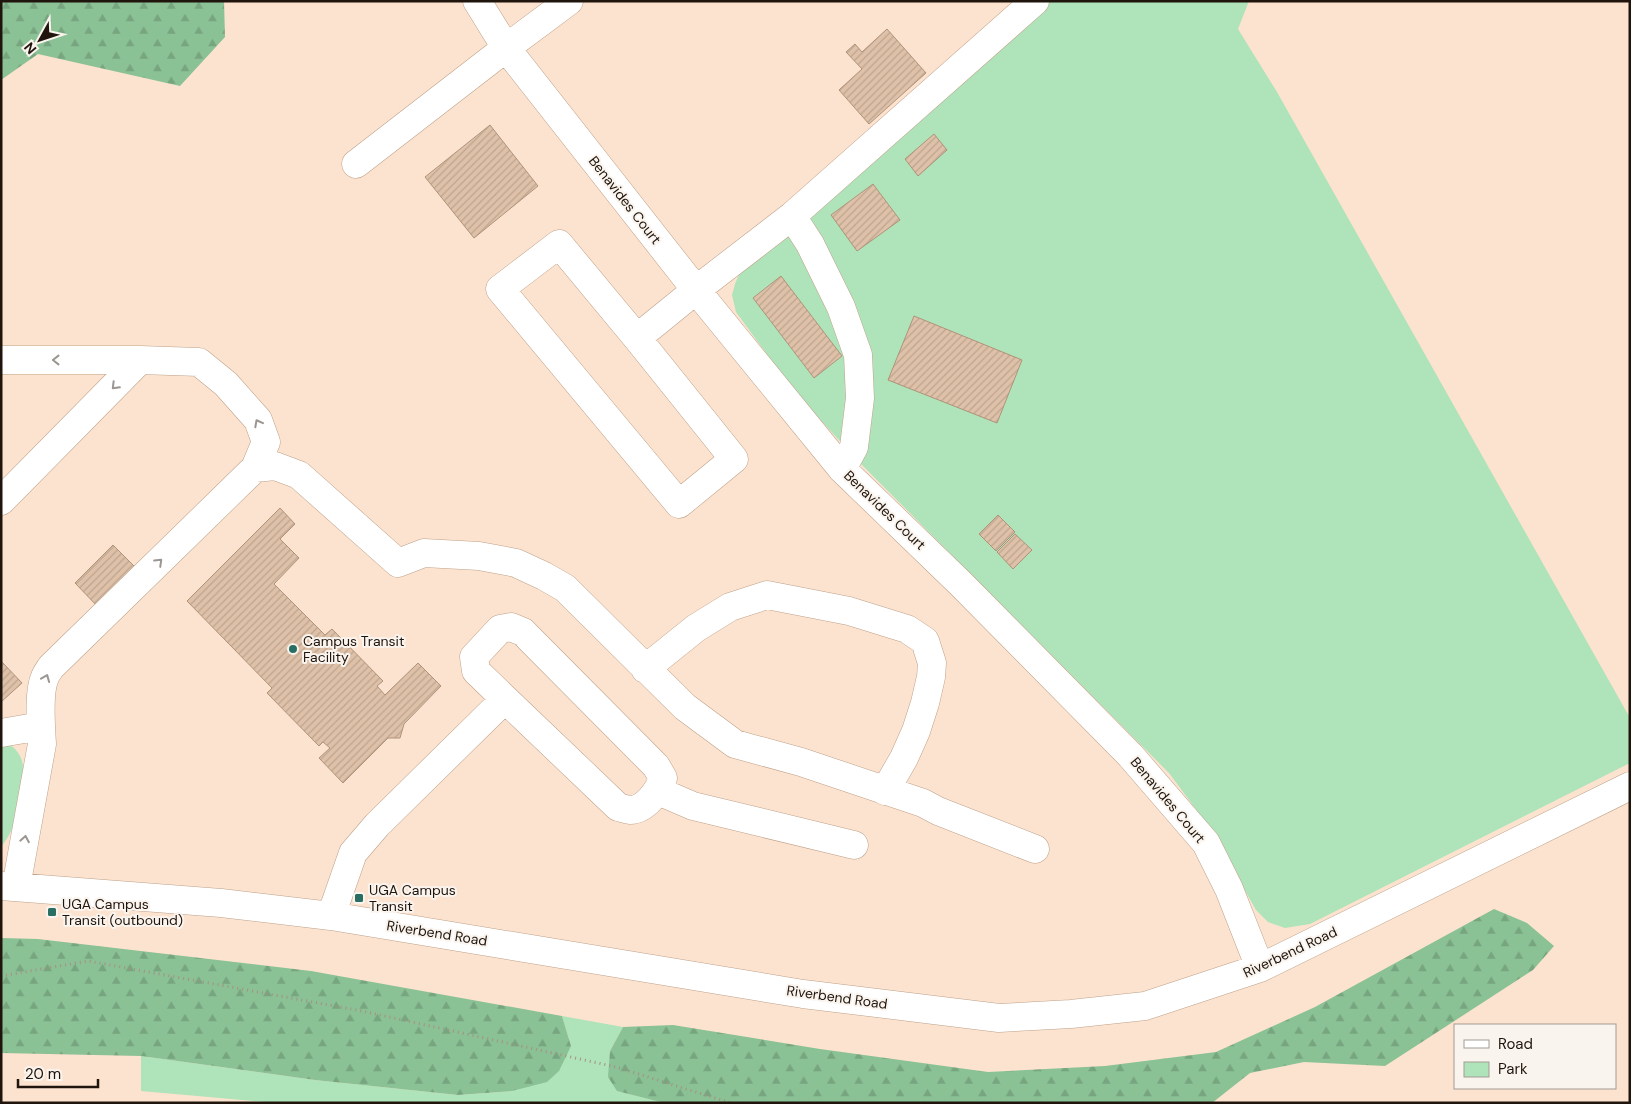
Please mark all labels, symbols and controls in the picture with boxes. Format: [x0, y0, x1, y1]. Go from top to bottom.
north arrow [15, 15, 65, 65]
text: N [20, 39, 40, 58]
street label: Benavides Court [585, 152, 665, 248]
one-way arrow [52, 355, 60, 365]
one-way arrow [112, 380, 121, 389]
one-way arrow [254, 420, 264, 429]
street label: Benavides Court [840, 466, 930, 554]
one-way arrow [153, 559, 162, 568]
place label: Campus Transit Facility [303, 632, 404, 666]
marker: Campus Transit Facility [287, 643, 299, 655]
one-way arrow [40, 674, 50, 683]
street label: Benavides Court [1127, 753, 1209, 847]
one-way arrow [19, 834, 29, 843]
place label: UGA Campus Transit [369, 881, 456, 915]
marker: UGA Campus Transit [353, 892, 365, 904]
place label: UGA Campus Transit (outbound) [62, 895, 183, 929]
marker: UGA Campus Transit (outbound) [46, 906, 58, 918]
street label: Riverbend Road [385, 916, 489, 950]
street label: Riverbend Road [1240, 922, 1340, 982]
street label: Riverbend Road [785, 981, 889, 1013]
legend [1454, 1024, 1616, 1089]
text: Road [1498, 1034, 1533, 1054]
scale bar [18, 1056, 98, 1088]
text: Park [1498, 1059, 1528, 1079]
text: 20 m [25, 1064, 61, 1084]

